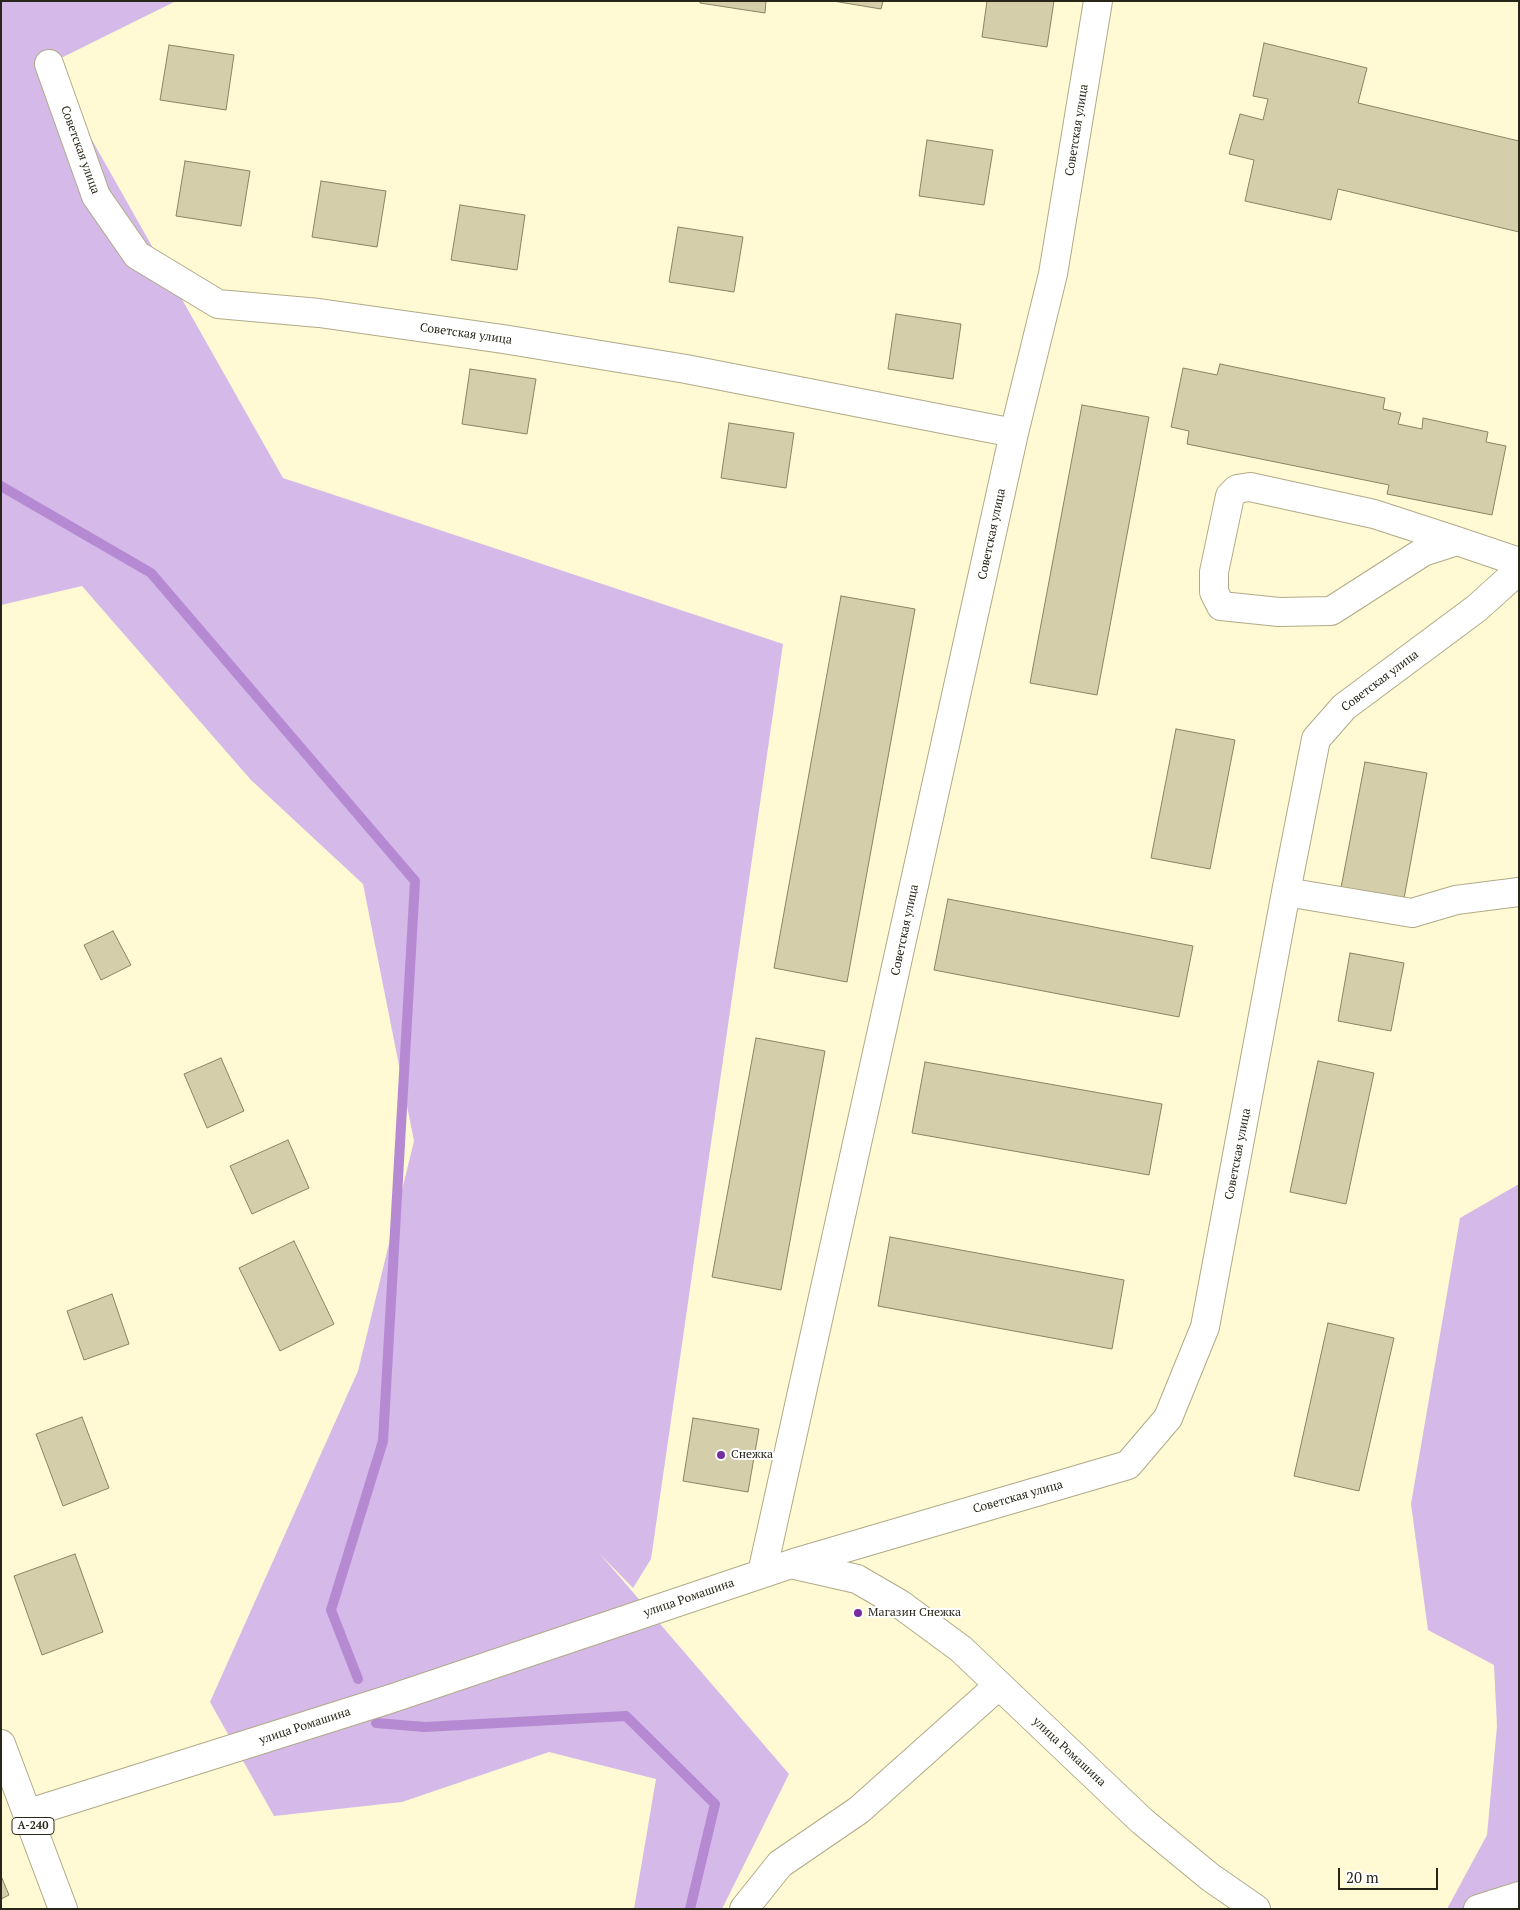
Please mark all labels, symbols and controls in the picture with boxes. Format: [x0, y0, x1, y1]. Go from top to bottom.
street label: Советская улица [1063, 83, 1091, 177]
street label: Советская улица [57, 104, 103, 196]
street label: Советская улица [419, 320, 513, 348]
street label: Советская улица [975, 487, 1009, 581]
street label: Советская улица [1339, 647, 1421, 715]
street label: Советская улица [888, 883, 922, 977]
street label: Советская улица [1222, 1107, 1254, 1201]
place label: Снежка [731, 1448, 773, 1462]
marker: Снежка [715, 1449, 727, 1461]
street label: Советская улица [971, 1477, 1065, 1517]
street label: улица Ромашина [642, 1576, 736, 1620]
place label: Магазин Снежка [868, 1606, 961, 1620]
marker: Магазин Снежка [852, 1607, 864, 1619]
street label: улица Ромашина [258, 1704, 352, 1748]
street label: улица Ромашина [1029, 1714, 1109, 1790]
road number: А-240 [12, 1818, 54, 1834]
scale bar [1340, 1858, 1440, 1890]
text: 20 m [1346, 1867, 1379, 1887]

